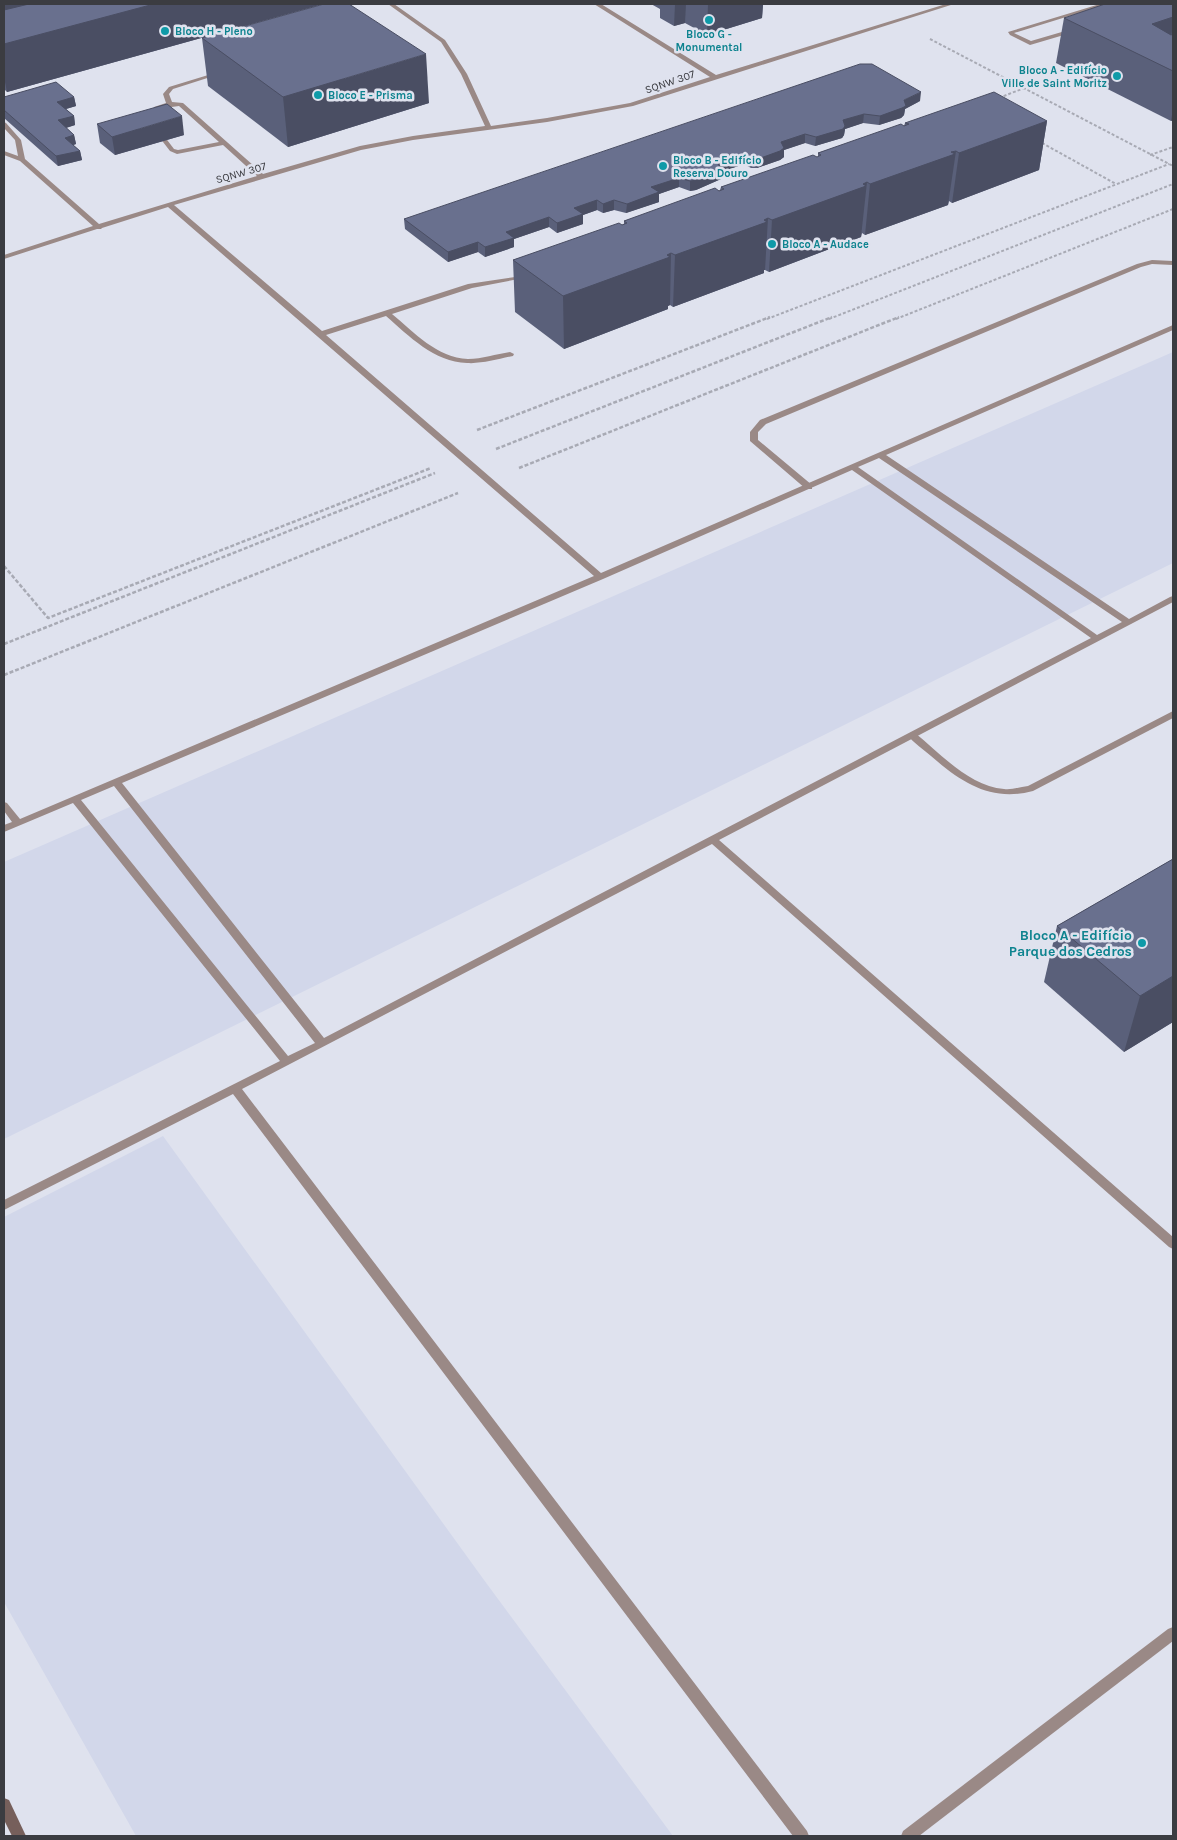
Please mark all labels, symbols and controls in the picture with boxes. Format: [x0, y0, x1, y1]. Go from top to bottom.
marker: Bloco G - Monumental [703, 14, 715, 26]
marker: Bloco H - Pleno [159, 25, 171, 37]
place label: Bloco H - Pleno [175, 25, 253, 38]
place label: Bloco G - Monumental [676, 28, 742, 54]
place label: Bloco A - Edifício Ville de Saint Moritz [1001, 64, 1107, 90]
street label: SQNW 307 [643, 67, 697, 97]
marker: Bloco A - Edifício Ville de Saint Moritz [1111, 70, 1123, 82]
marker: Bloco E - Prisma [312, 89, 324, 101]
place label: Bloco E - Prisma [328, 89, 413, 102]
place label: Bloco B - Edifício Reserva Douro [673, 154, 761, 180]
street label: SQNW 307 [214, 160, 268, 186]
marker: Bloco B - Edifício Reserva Douro [657, 160, 669, 172]
marker: Bloco A - Audace [766, 238, 778, 250]
place label: Bloco A - Audace [782, 238, 869, 251]
place label: Bloco A - Edifício Parque dos Cedros [1009, 927, 1132, 960]
marker: Bloco A - Edifício Parque dos Cedros [1136, 937, 1148, 949]

